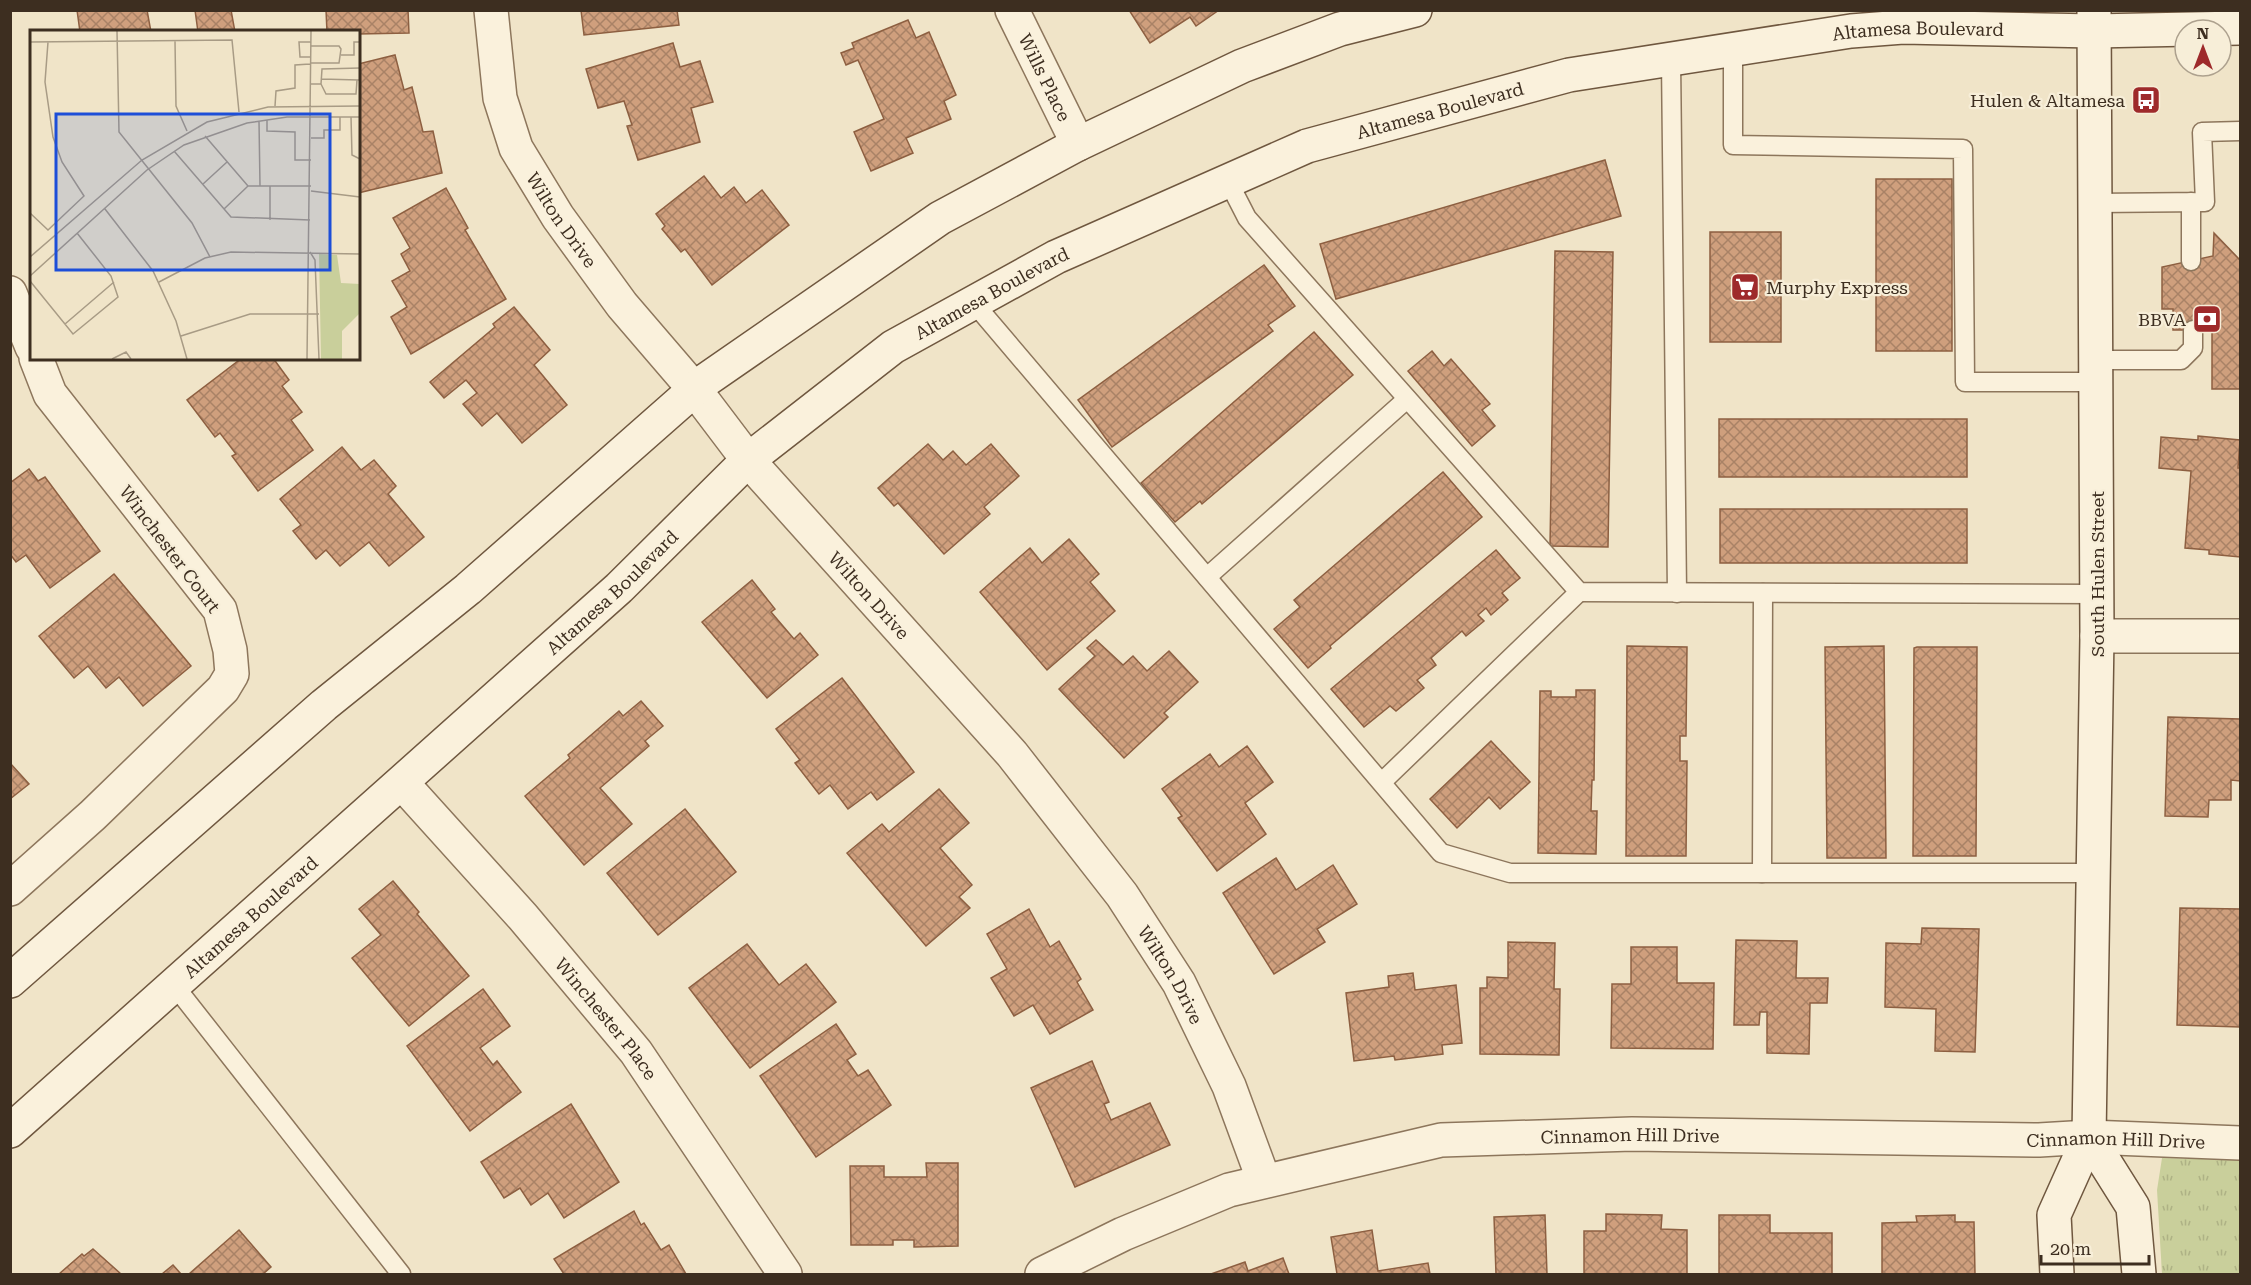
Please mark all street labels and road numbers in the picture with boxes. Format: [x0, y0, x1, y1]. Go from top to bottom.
street label: Altamesa Boulevard [1831, 16, 2005, 44]
street label: Wills Place [1015, 30, 1076, 125]
street label: Altamesa Boulevard [1354, 77, 1526, 143]
street label: Wilton Drive [523, 168, 602, 271]
street label: Altamesa Boulevard [911, 242, 1072, 343]
street label: Winchester Court [115, 481, 225, 617]
street label: South Hulen Street [2087, 491, 2108, 657]
street label: Altamesa Boulevard [542, 525, 682, 658]
street label: Wilton Drive [825, 547, 914, 643]
street label: Altamesa Boulevard [179, 851, 322, 982]
street label: Wilton Drive [1134, 922, 1208, 1027]
street label: Winchester Place [551, 953, 662, 1083]
street label: Cinnamon Hill Drive [1540, 1123, 1720, 1147]
street label: Cinnamon Hill Drive [2026, 1126, 2206, 1152]

